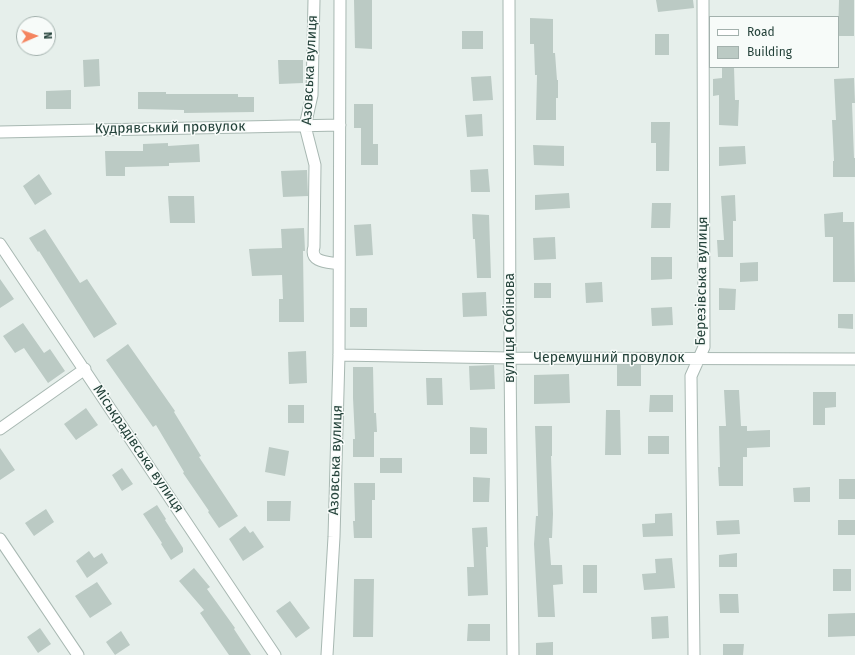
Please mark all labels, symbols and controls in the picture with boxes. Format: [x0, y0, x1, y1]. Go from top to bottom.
street label: Азовська вулиця [299, 15, 321, 125]
north arrow [16, 16, 56, 56]
legend [709, 16, 839, 68]
text: Road [747, 25, 775, 39]
text: N [41, 32, 54, 39]
text: Building [747, 45, 792, 59]
street label: Кудрявський провулок [94, 118, 246, 138]
street label: Березівська вулиця [692, 216, 712, 346]
street label: вулиця Собінова [502, 273, 518, 383]
street label: Черемушний провулок [533, 350, 685, 366]
street label: Міськрадівська вулиця [89, 382, 187, 516]
street label: Азовська вулиця [326, 405, 346, 515]

